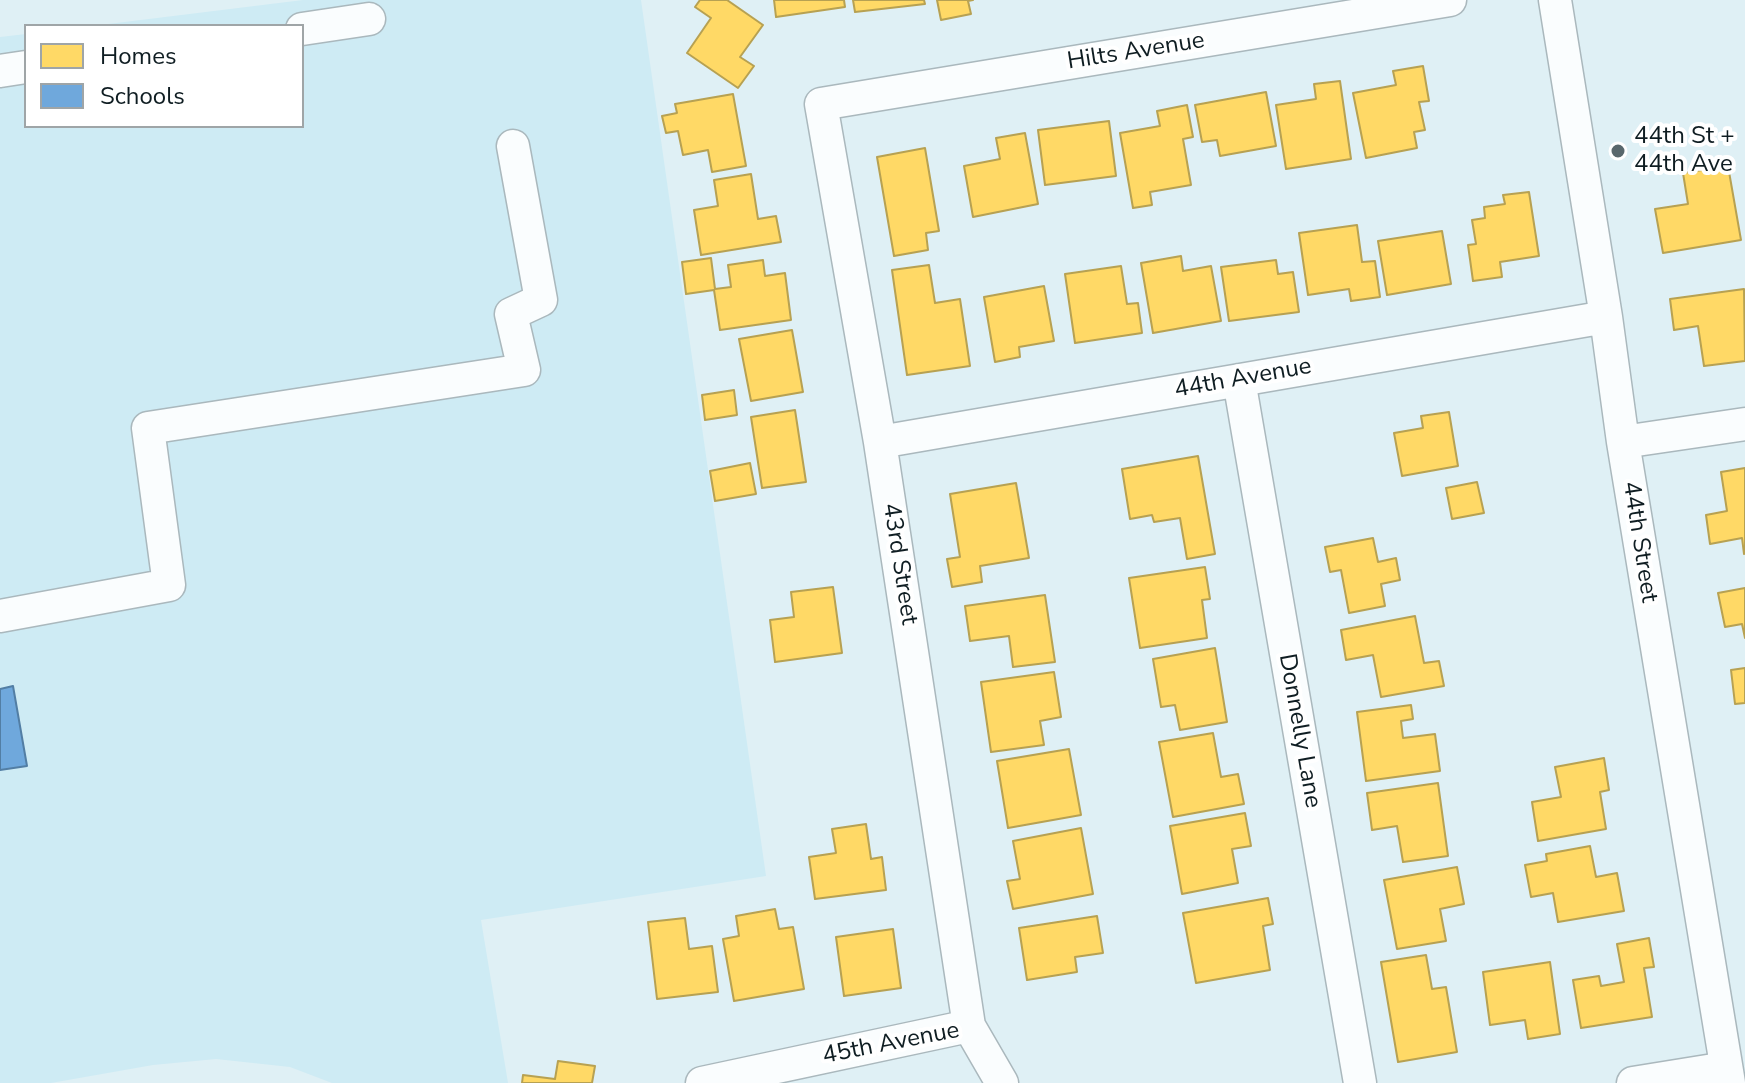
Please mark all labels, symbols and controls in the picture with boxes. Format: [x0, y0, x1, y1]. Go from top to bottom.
legend [24, 24, 304, 128]
street label: Hilts Avenue [1065, 27, 1207, 77]
text: Homes [100, 40, 176, 72]
text: Schools [100, 80, 185, 112]
place label: 44th St + 44th Ave [1634, 123, 1735, 179]
marker: 44th St + 44th Ave [1609, 142, 1627, 160]
street label: 44th Avenue [1172, 353, 1314, 405]
street label: 44th Street [1615, 479, 1663, 605]
street label: 43rd Street [875, 501, 923, 627]
street label: Donnelly Lane [1271, 652, 1327, 810]
street label: 45th Avenue [820, 1017, 962, 1071]

